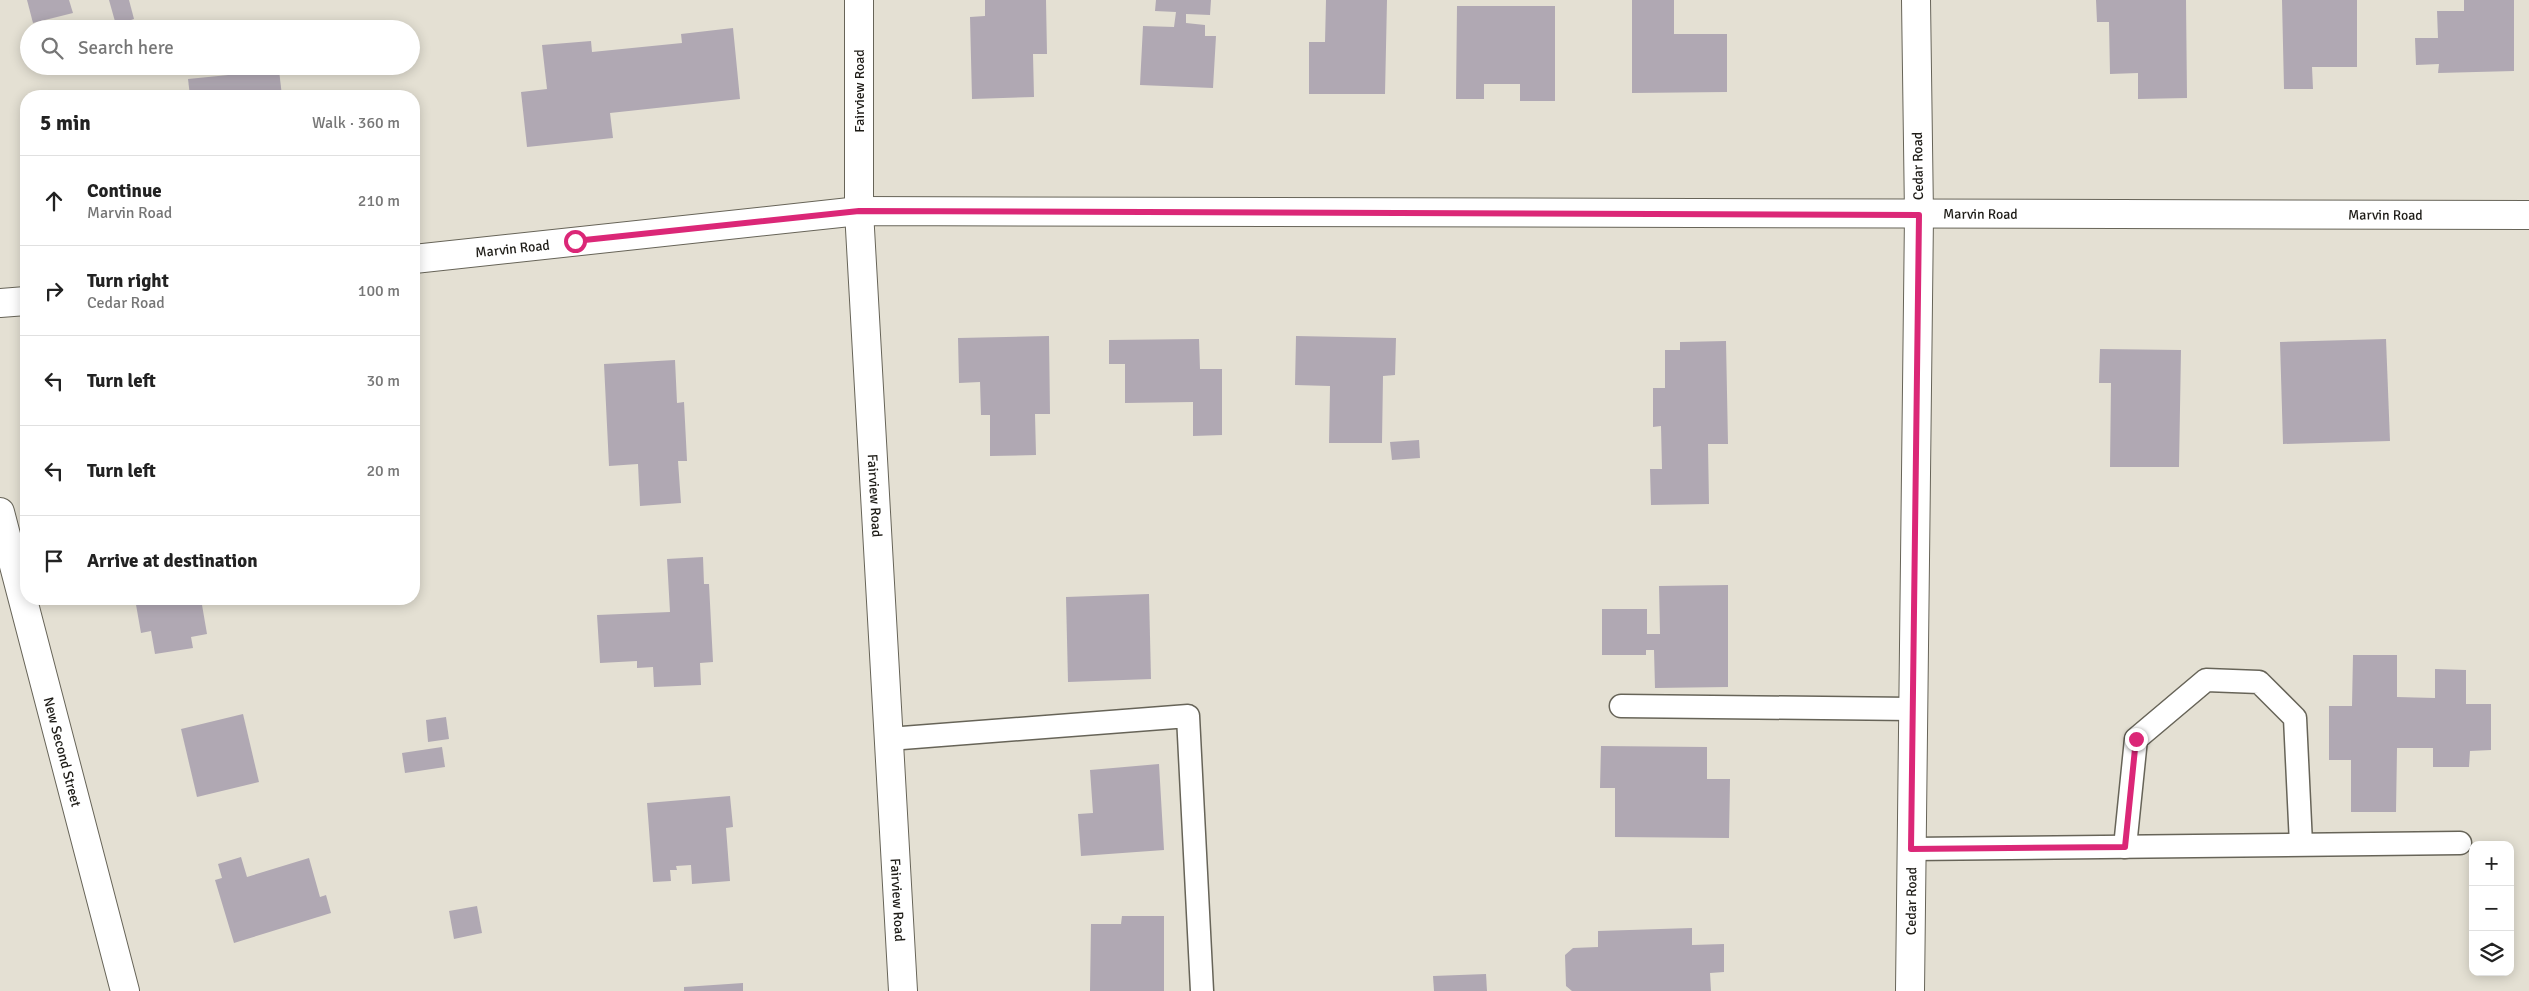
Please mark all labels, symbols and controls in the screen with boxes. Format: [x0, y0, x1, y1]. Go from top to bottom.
search box [20, 20, 420, 75]
icon: search [38, 34, 66, 62]
text: Search here [78, 36, 174, 60]
street label: Fairview Road [851, 49, 868, 133]
text: 5 min [40, 110, 91, 136]
text: Walk · 360 m [312, 113, 400, 133]
street label: Cedar Road [1909, 132, 1927, 200]
text: Continue [87, 179, 162, 203]
icon: ahead [40, 187, 68, 215]
text: 210 m [358, 191, 400, 211]
text: Marvin Road [87, 203, 172, 223]
street label: Marvin Road [1943, 205, 2018, 222]
street label: Marvin Road [2348, 206, 2423, 223]
route start [564, 230, 587, 253]
street label: Marvin Road [474, 236, 550, 261]
text: Turn right [87, 269, 169, 293]
icon: right [40, 277, 68, 305]
text: 100 m [358, 281, 400, 301]
text: Cedar Road [87, 293, 165, 313]
icon: left [40, 367, 68, 395]
text: Turn left [87, 369, 156, 393]
text: 30 m [366, 371, 400, 391]
street label: Fairview Road [864, 453, 886, 538]
icon: left [40, 457, 68, 485]
text: Turn left [87, 459, 156, 483]
text: 20 m [366, 461, 400, 481]
icon: arrive [40, 547, 68, 575]
text: Arrive at destination [87, 549, 258, 573]
street label: New Second Street [40, 695, 85, 809]
route end [2125, 728, 2148, 751]
map controls [2469, 841, 2514, 976]
button: + [2469, 841, 2514, 886]
street label: Fairview Road [887, 858, 909, 942]
street label: Cedar Road [1902, 867, 1920, 935]
button: − [2469, 886, 2514, 931]
button: layers [2469, 931, 2514, 976]

